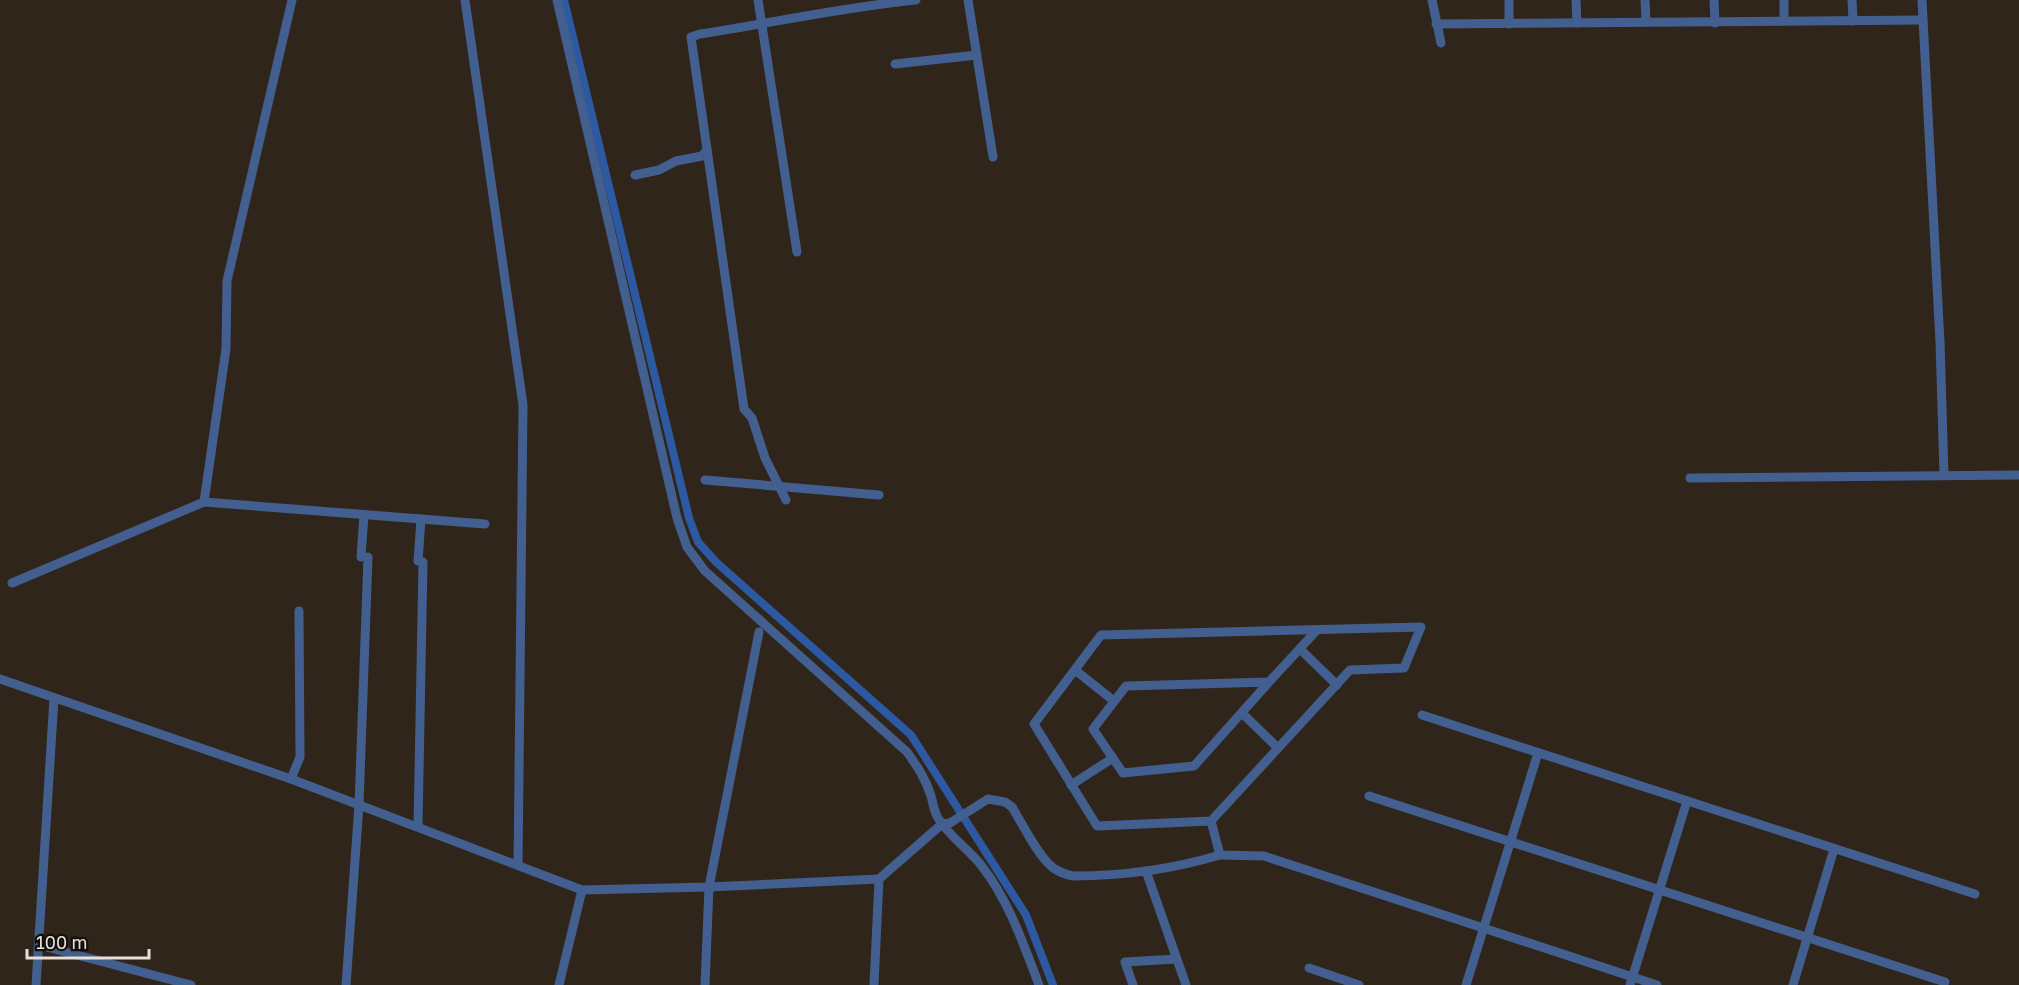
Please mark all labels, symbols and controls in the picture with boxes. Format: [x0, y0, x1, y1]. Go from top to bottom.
scale bar [27, 922, 148, 960]
text: 100 m [36, 931, 87, 953]

